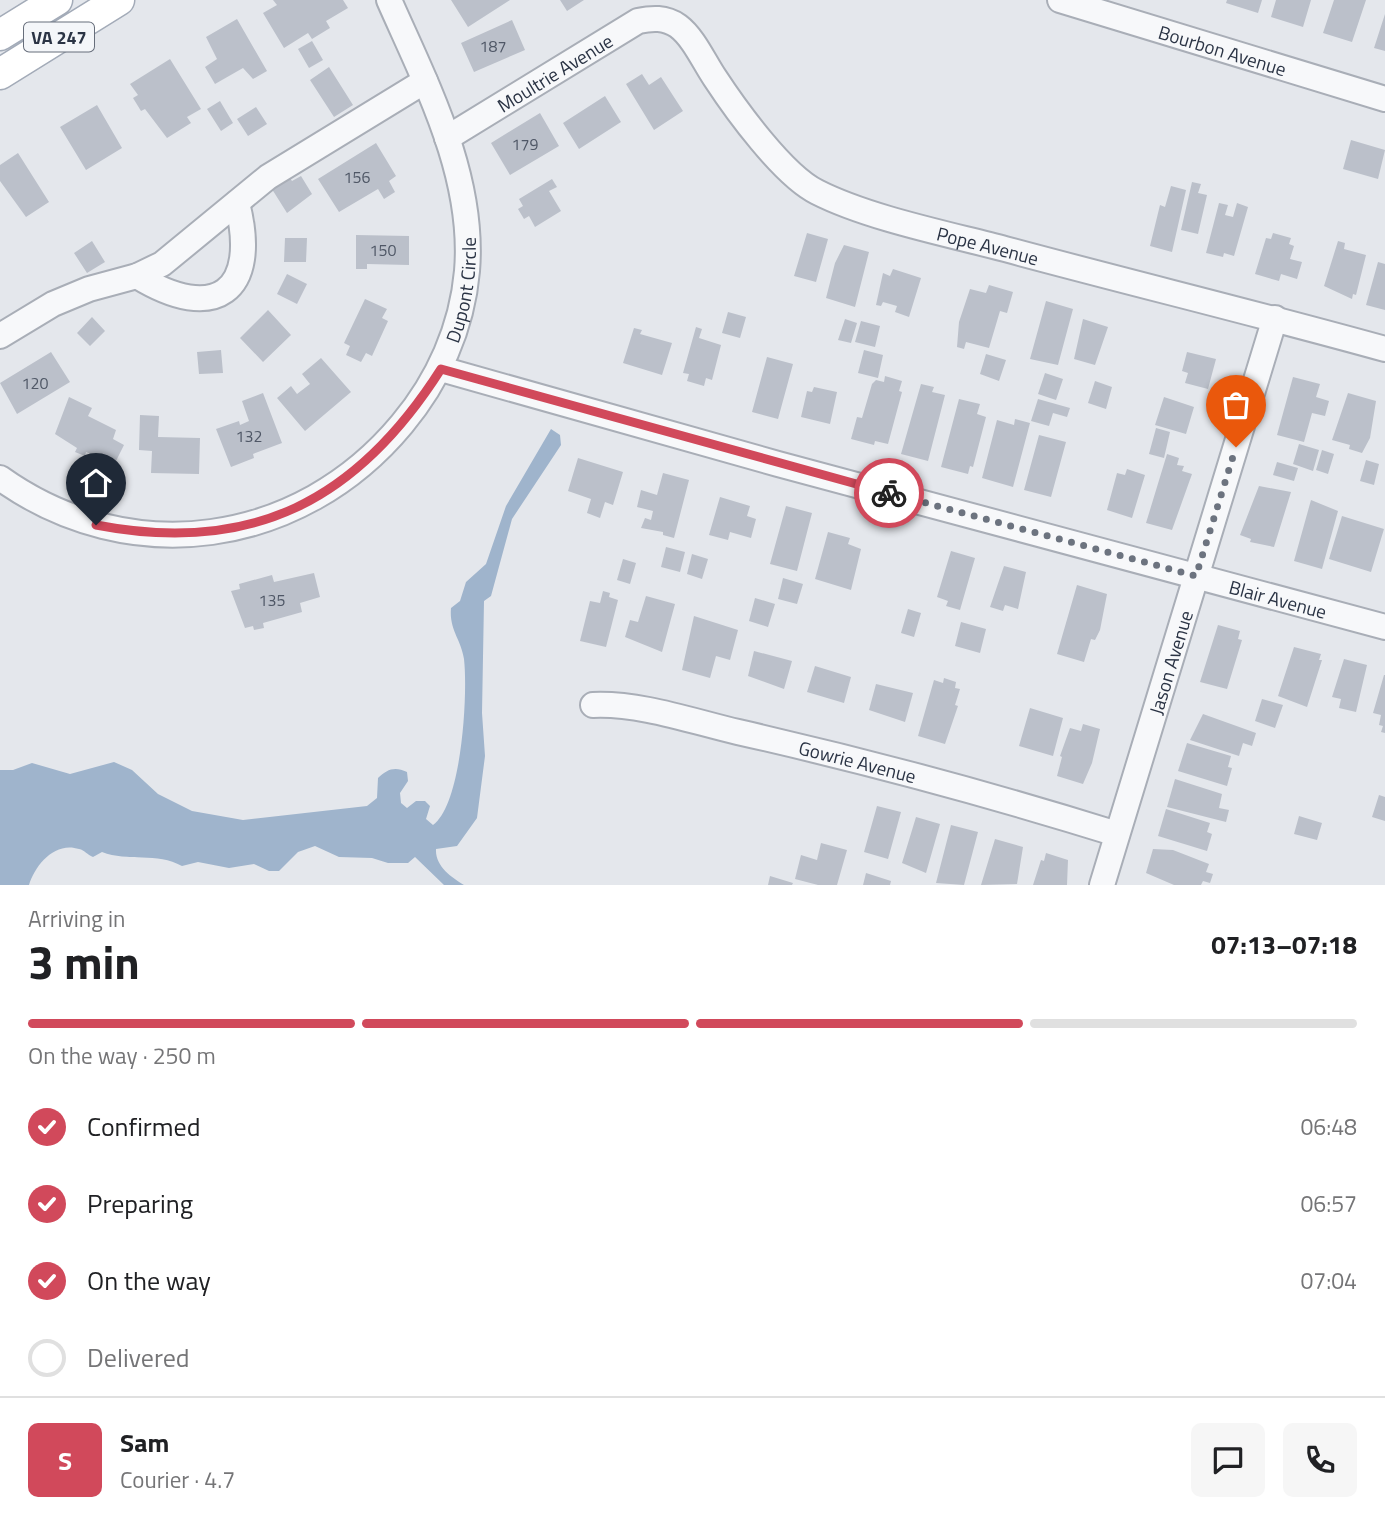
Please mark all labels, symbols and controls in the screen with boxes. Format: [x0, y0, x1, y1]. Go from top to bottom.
street label: Bourbon Avenue [1155, 16, 1290, 83]
road number: VA 247 [24, 22, 94, 52]
street label: Moultrie Avenue [491, 26, 618, 119]
house number: 187 [480, 34, 506, 58]
house number: 179 [512, 132, 538, 156]
house number: 156 [344, 165, 370, 189]
street label: Pope Avenue [934, 218, 1042, 272]
street label: Dupont Circle [437, 237, 482, 347]
house number: 150 [370, 238, 396, 262]
house number: 120 [22, 371, 48, 395]
pin [1206, 375, 1266, 447]
icon: bag [1217, 386, 1255, 424]
house number: 132 [236, 424, 262, 448]
pin [66, 453, 126, 525]
courier [854, 458, 924, 528]
icon: home [77, 464, 115, 502]
icon: bike [870, 474, 908, 512]
street label: Blair Avenue [1226, 571, 1330, 625]
house number: 135 [259, 588, 285, 612]
street label: Jason Avenue [1140, 606, 1200, 718]
street label: Gowrie Avenue [796, 732, 919, 790]
text: Arriving in [28, 901, 125, 936]
text: 07:13–07:18 [1211, 925, 1357, 964]
text: 3 min [28, 927, 140, 997]
text: On the way · 250 m [28, 1038, 216, 1073]
text: Confirmed [87, 1107, 201, 1146]
icon: check [28, 1108, 66, 1146]
text: 06:48 [1300, 1109, 1357, 1144]
text: Preparing [87, 1184, 193, 1223]
icon: check [28, 1185, 66, 1223]
text: 06:57 [1300, 1186, 1357, 1221]
text: On the way [87, 1261, 211, 1300]
icon: check [28, 1262, 66, 1300]
text: 07:04 [1300, 1263, 1357, 1298]
text: Delivered [87, 1338, 190, 1377]
text: Sam [120, 1423, 169, 1462]
button: chat [1191, 1423, 1265, 1497]
button: phone [1283, 1423, 1357, 1497]
text: S [58, 1441, 72, 1480]
text: Courier · 4.7 [120, 1462, 235, 1497]

